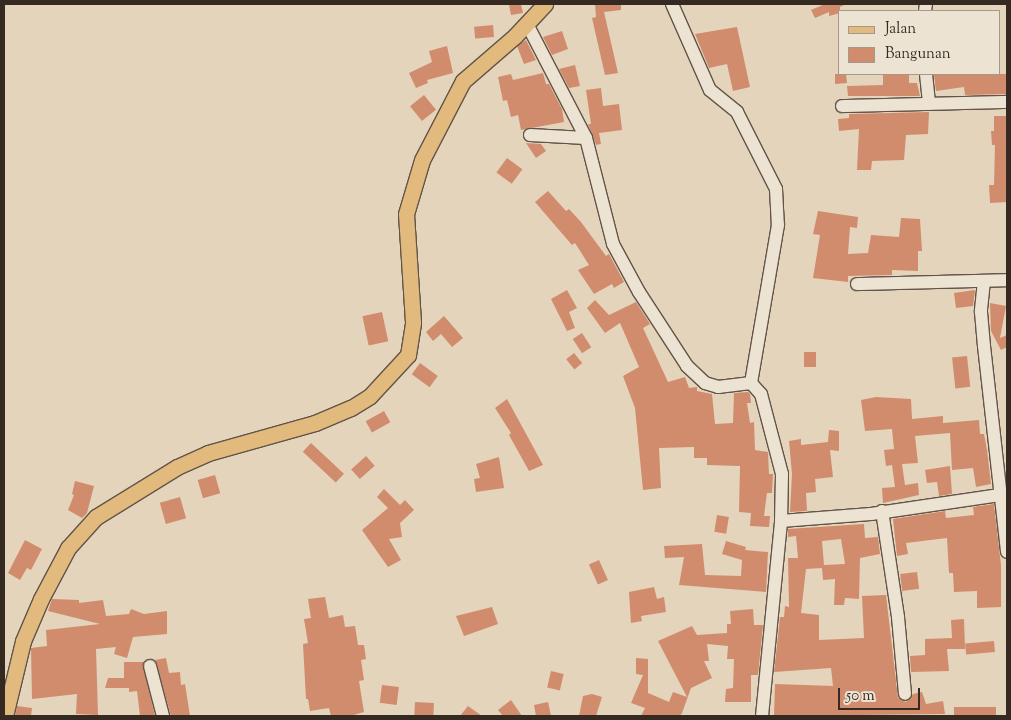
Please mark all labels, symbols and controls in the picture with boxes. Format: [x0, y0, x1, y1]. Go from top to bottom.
legend [838, 10, 1001, 75]
text: Jalan [885, 19, 916, 40]
text: Bangunan [885, 44, 951, 65]
scale bar [841, 678, 924, 710]
text: 50 m [846, 686, 875, 707]

